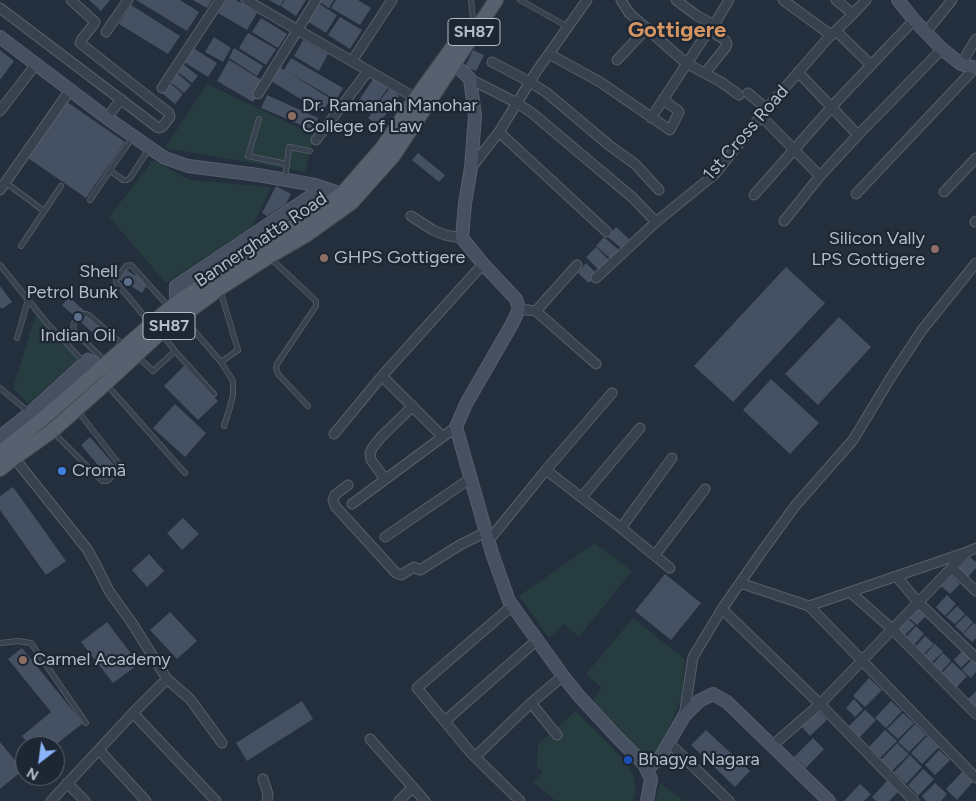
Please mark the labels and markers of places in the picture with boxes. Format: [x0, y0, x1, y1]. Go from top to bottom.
place label: Dr. Ramanah Manohar College of Law [302, 95, 478, 138]
marker: Dr. Ramanah Manohar College of Law [286, 110, 298, 122]
place label: Silicon Vally LPS Gottigere [812, 228, 925, 270]
marker: Silicon Vally LPS Gottigere [929, 243, 941, 255]
place label: GHPS Gottigere [334, 247, 465, 269]
marker: GHPS Gottigere [318, 252, 330, 264]
place label: Shell Petrol Bunk [26, 261, 118, 304]
marker: Shell Petrol Bunk [122, 276, 134, 288]
marker: Indian Oil [72, 311, 84, 323]
place label: Indian Oil [40, 325, 116, 347]
place label: Cromā [72, 460, 126, 482]
marker: Cromā [56, 465, 68, 477]
place label: Carmel Academy [33, 649, 171, 671]
marker: Carmel Academy [17, 654, 29, 666]
place label: Bhagya Nagara [638, 749, 760, 771]
marker: Bhagya Nagara [622, 754, 634, 766]

